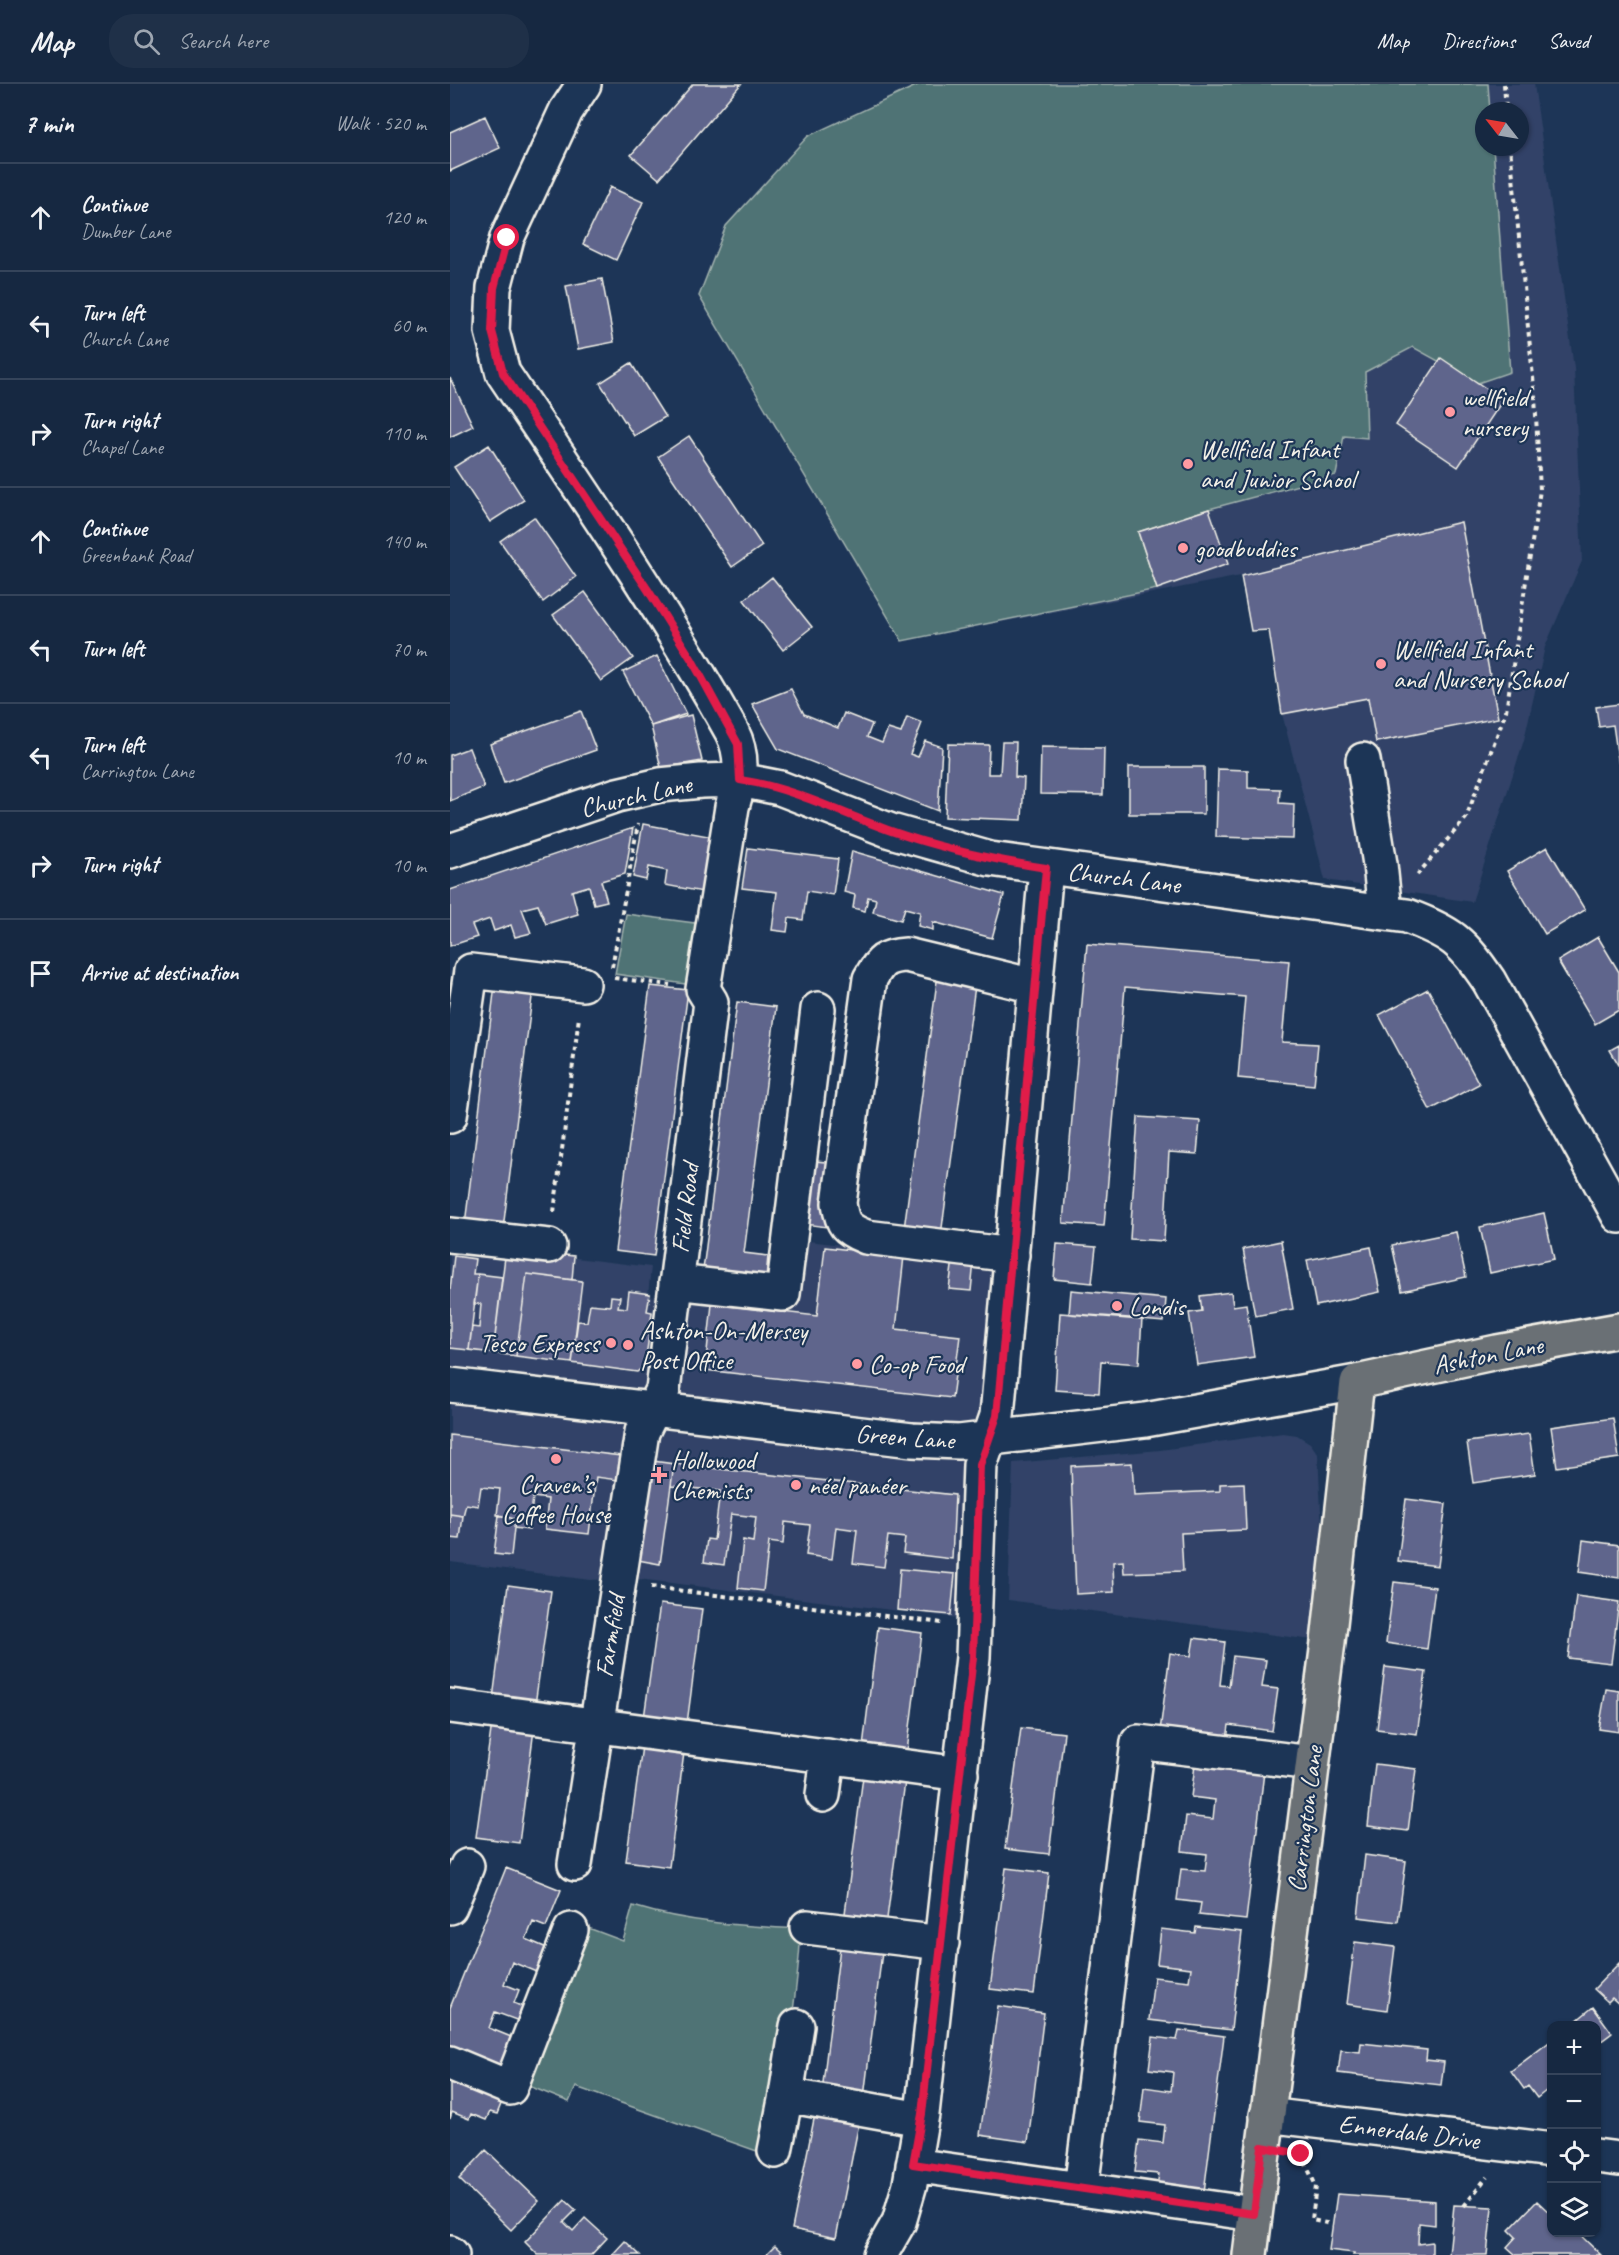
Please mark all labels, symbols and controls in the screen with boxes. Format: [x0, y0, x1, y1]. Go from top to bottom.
search box [109, 14, 529, 68]
text: Map [30, 24, 73, 59]
icon: search [130, 25, 163, 58]
text: Search here [178, 27, 268, 55]
text: Map [1377, 28, 1409, 54]
text: Directions [1442, 28, 1515, 54]
text: Saved [1548, 28, 1589, 54]
north arrow [1475, 102, 1529, 156]
text: 7 min [24, 107, 74, 140]
text: Walk · 520 m [336, 111, 426, 136]
text: Continue [81, 191, 147, 219]
icon: ahead [24, 201, 57, 234]
text: 120 m [383, 205, 426, 230]
text: Dumber Lane [81, 219, 171, 244]
route start [493, 224, 519, 250]
text: Turn left [81, 299, 145, 327]
icon: left [24, 309, 57, 342]
text: 60 m [392, 313, 426, 338]
text: Church Lane [81, 327, 168, 352]
place label: wellfield nursery [1462, 381, 1531, 444]
marker: wellfield nursery [1443, 405, 1457, 419]
text: Turn right [81, 407, 158, 435]
icon: right [24, 417, 57, 450]
text: 110 m [383, 421, 426, 446]
place label: Wellfield Infant and Junior School [1200, 433, 1359, 496]
text: Chapel Lane [81, 435, 163, 460]
marker: Wellfield Infant and Junior School [1181, 457, 1195, 471]
text: Continue [81, 515, 147, 543]
icon: ahead [24, 525, 57, 558]
text: 140 m [383, 529, 426, 554]
place label: goodbuddies [1195, 532, 1298, 565]
marker: goodbuddies [1176, 541, 1190, 555]
text: Greenbank Road [81, 543, 191, 568]
icon: left [24, 633, 57, 666]
place label: Wellfield Infant and Nursery School [1393, 633, 1569, 696]
text: Turn left [81, 635, 145, 663]
text: 70 m [392, 637, 426, 662]
marker: Wellfield Infant and Nursery School [1374, 657, 1388, 671]
text: Turn left [81, 731, 145, 759]
icon: left [24, 741, 57, 774]
text: 10 m [392, 745, 426, 770]
text: Carrington Lane [81, 759, 194, 784]
street label: Church Lane [577, 767, 696, 825]
icon: right [24, 849, 57, 882]
text: Turn right [81, 851, 158, 879]
text: 10 m [392, 853, 426, 878]
street label: Church Lane [1066, 855, 1184, 901]
icon: arrive [24, 957, 57, 990]
text: Arrive at destination [81, 959, 238, 987]
street label: Field Road [663, 1158, 707, 1255]
place label: Londis [1129, 1290, 1187, 1323]
marker: Londis [1110, 1299, 1124, 1313]
place label: Ashton-On-Mersey Post Office [640, 1314, 809, 1377]
place label: Tesco Express [479, 1327, 601, 1360]
street label: Ashton Lane [1430, 1328, 1547, 1382]
marker: Tesco Express [604, 1336, 618, 1350]
marker: Ashton-On-Mersey Post Office [621, 1338, 635, 1352]
place label: Co-op Food [869, 1348, 968, 1381]
marker: Co-op Food [850, 1357, 864, 1371]
street label: Green Lane [855, 1417, 958, 1457]
place label: Hollowood Chemists [671, 1444, 759, 1507]
marker: Craven’s Coffee House [549, 1452, 563, 1466]
place label: Craven’s Coffee House [502, 1468, 612, 1531]
marker: Hollowood Chemists [652, 1468, 666, 1482]
place label: néel panéer [808, 1469, 908, 1502]
marker: néel panéer [789, 1478, 803, 1492]
street label: Farmfield [587, 1589, 633, 1679]
street label: Carrington Lane [1280, 1743, 1330, 1894]
map controls [1547, 2021, 1601, 2237]
button: + [1547, 2021, 1601, 2075]
button: − [1547, 2075, 1601, 2129]
street label: Ennerdale Drive [1337, 2107, 1483, 2157]
button: locate [1547, 2129, 1601, 2183]
route end [1287, 2140, 1313, 2166]
button: layers [1547, 2183, 1601, 2237]

